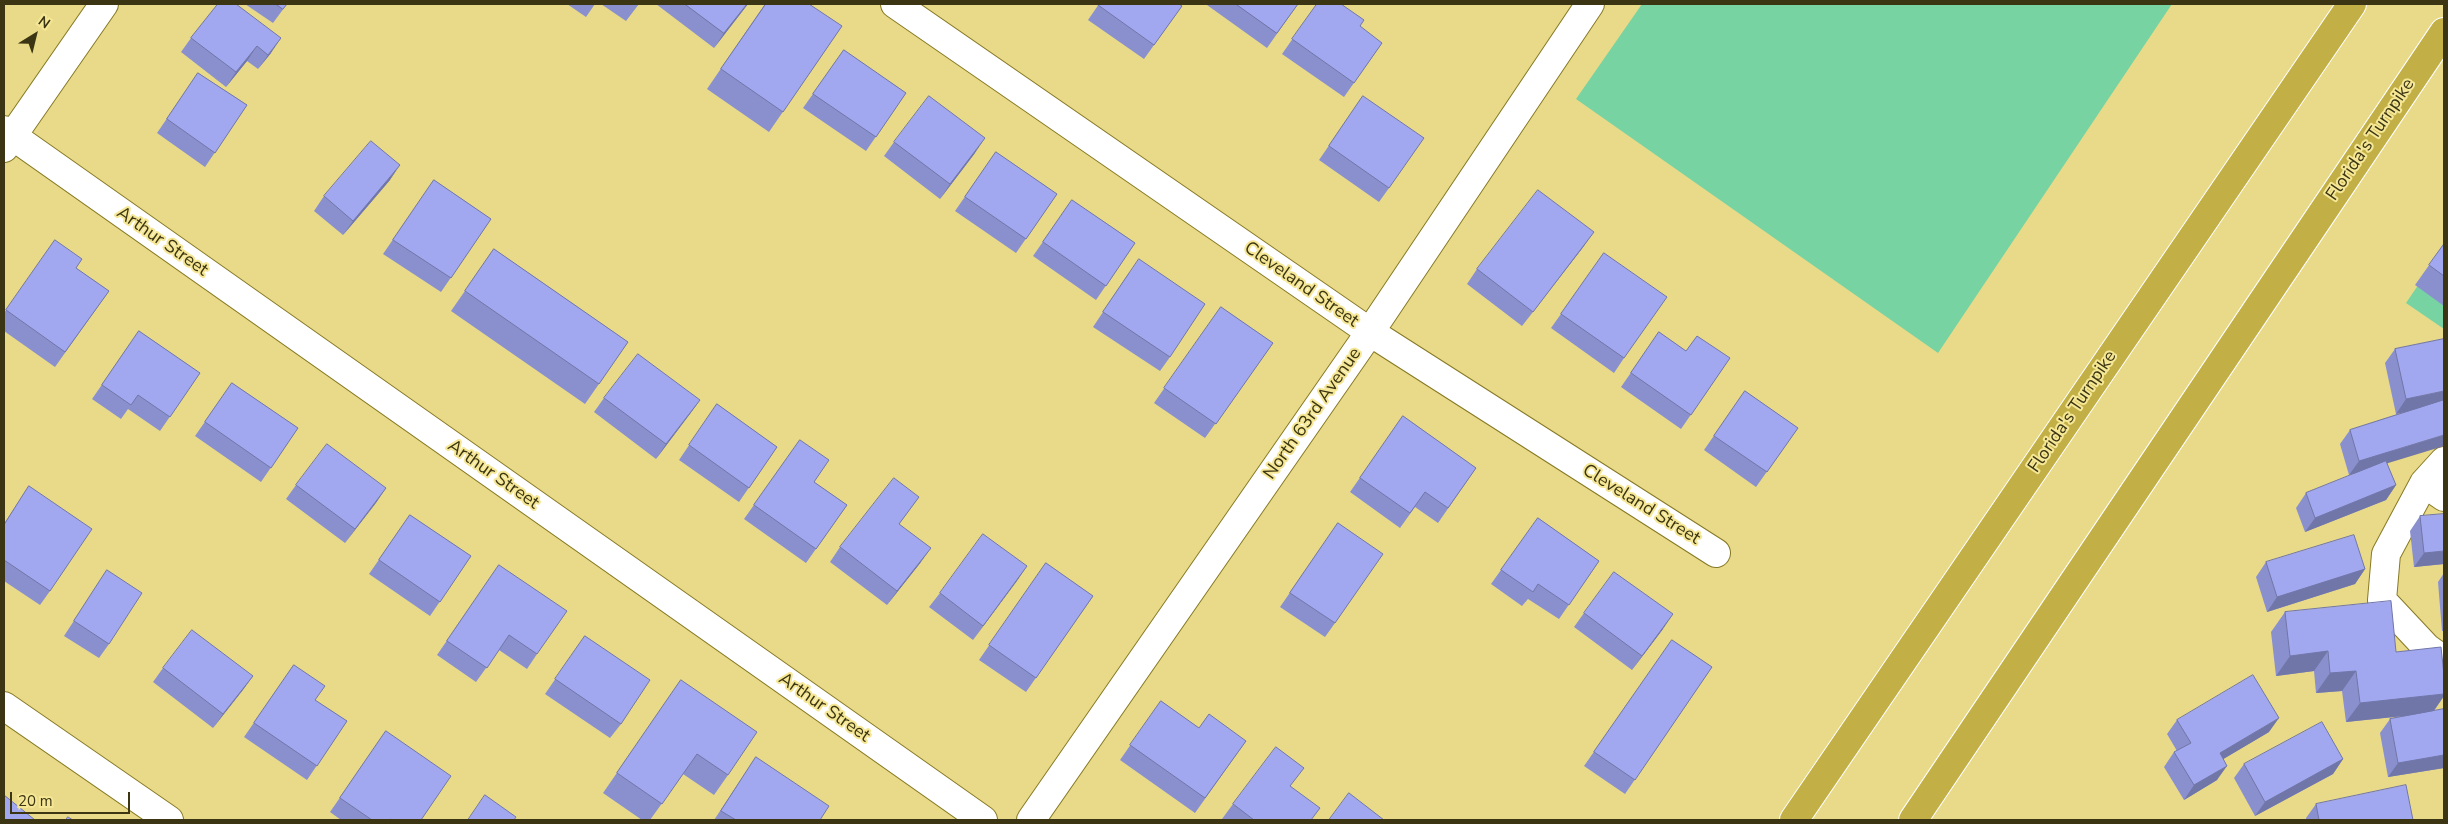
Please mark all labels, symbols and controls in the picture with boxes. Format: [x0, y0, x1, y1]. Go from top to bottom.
north arrow [10, 10, 60, 60]
text: N [34, 12, 54, 33]
street label: Florida's Turnpike [2322, 75, 2420, 205]
street label: Arthur Street [112, 203, 212, 281]
street label: Cleveland Street [1240, 237, 1362, 333]
street label: North 63rd Avenue [1259, 344, 1367, 484]
street label: Florida's Turnpike [2024, 347, 2122, 477]
street label: Arthur Street [443, 436, 543, 514]
street label: Cleveland Street [1578, 460, 1704, 550]
street label: Arthur Street [774, 669, 874, 747]
scale bar [12, 782, 132, 814]
text: 20 m [18, 791, 53, 811]

